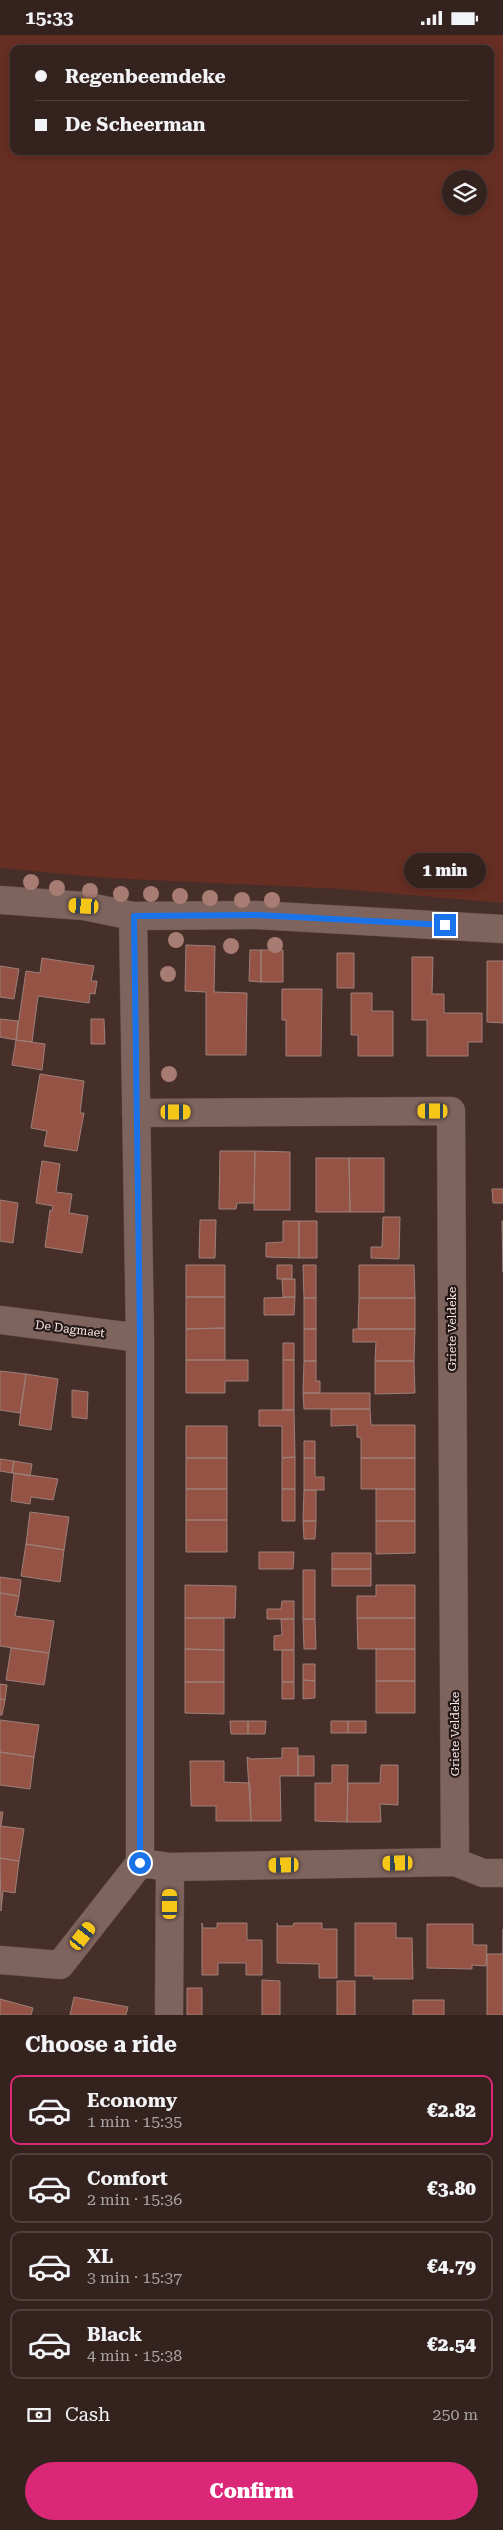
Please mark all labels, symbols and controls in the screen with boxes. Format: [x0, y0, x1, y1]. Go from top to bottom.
text: 15:33 [25, 6, 74, 29]
text: Regenbeemdeke [65, 65, 226, 88]
text: De Scheerman [65, 113, 206, 136]
map controls [442, 170, 487, 215]
button: layers [442, 170, 487, 215]
callout: 1 min [404, 853, 486, 887]
text: 1 min [423, 861, 467, 880]
car [68, 898, 99, 914]
route end [434, 914, 456, 936]
car [418, 1104, 448, 1119]
car [161, 1105, 191, 1120]
street label: Griete Veldeke [445, 1286, 459, 1371]
street label: De Dagmaet [34, 1318, 106, 1340]
street label: Griete Veldeke [448, 1691, 462, 1776]
route start [129, 1852, 151, 1874]
car [382, 1855, 413, 1871]
car [268, 1857, 299, 1873]
car [162, 1889, 177, 1919]
car [67, 1920, 98, 1952]
text: Choose a ride [25, 2032, 177, 2057]
icon: car [27, 2088, 72, 2133]
text: Economy [87, 2089, 177, 2112]
text: €2.82 [427, 2099, 476, 2122]
text: 1 min · 15:35 [87, 2112, 182, 2131]
icon: car [27, 2166, 72, 2211]
text: Comfort [87, 2167, 168, 2190]
text: €3.80 [427, 2177, 476, 2200]
text: 2 min · 15:36 [87, 2190, 182, 2209]
icon: car [27, 2244, 72, 2289]
text: XL [87, 2245, 113, 2268]
text: €4.79 [427, 2255, 476, 2278]
text: 3 min · 15:37 [87, 2268, 182, 2287]
icon: car [27, 2322, 72, 2367]
text: Black [87, 2323, 142, 2346]
text: €2.54 [427, 2333, 476, 2356]
text: 4 min · 15:38 [87, 2346, 182, 2365]
icon: cash [25, 2401, 53, 2429]
text: Cash [65, 2403, 110, 2426]
text: 250 m [432, 2405, 478, 2424]
button: Confirm [25, 2462, 478, 2520]

